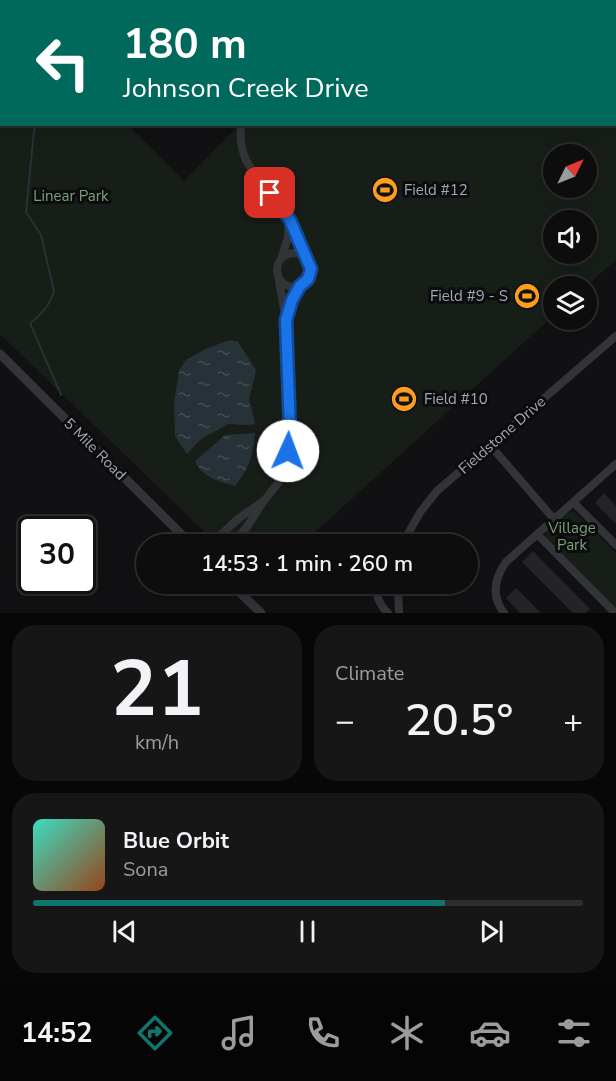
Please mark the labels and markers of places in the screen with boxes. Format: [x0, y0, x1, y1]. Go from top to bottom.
pin [244, 167, 295, 218]
sports icon: Field #12 [370, 175, 400, 205]
place label: Field #12 [404, 180, 468, 200]
sports icon: Field #9 - S [512, 281, 542, 311]
place label: Field #9 - S [430, 286, 508, 306]
sports icon: Field #10 [389, 384, 419, 414]
place label: Field #10 [424, 389, 488, 409]

